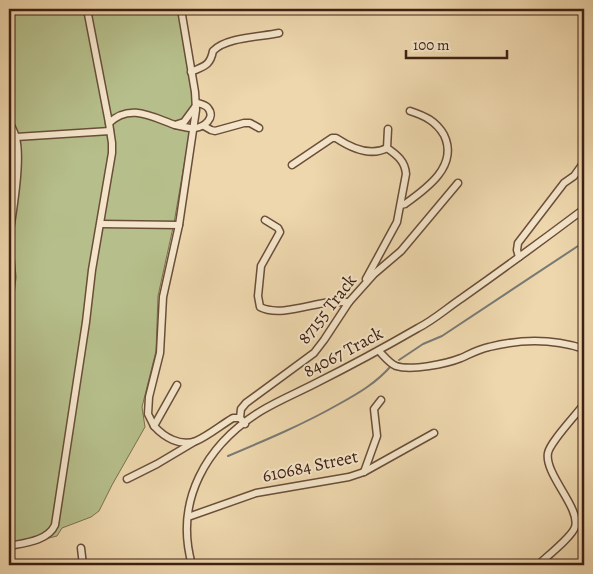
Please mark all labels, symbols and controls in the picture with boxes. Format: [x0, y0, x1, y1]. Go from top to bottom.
scale bar [406, 28, 507, 60]
text: 100 m [413, 35, 450, 55]
street label: 87155 Track [292, 269, 362, 349]
street label: 84067 Track [299, 321, 387, 383]
street label: 610684 Street [260, 444, 360, 488]

